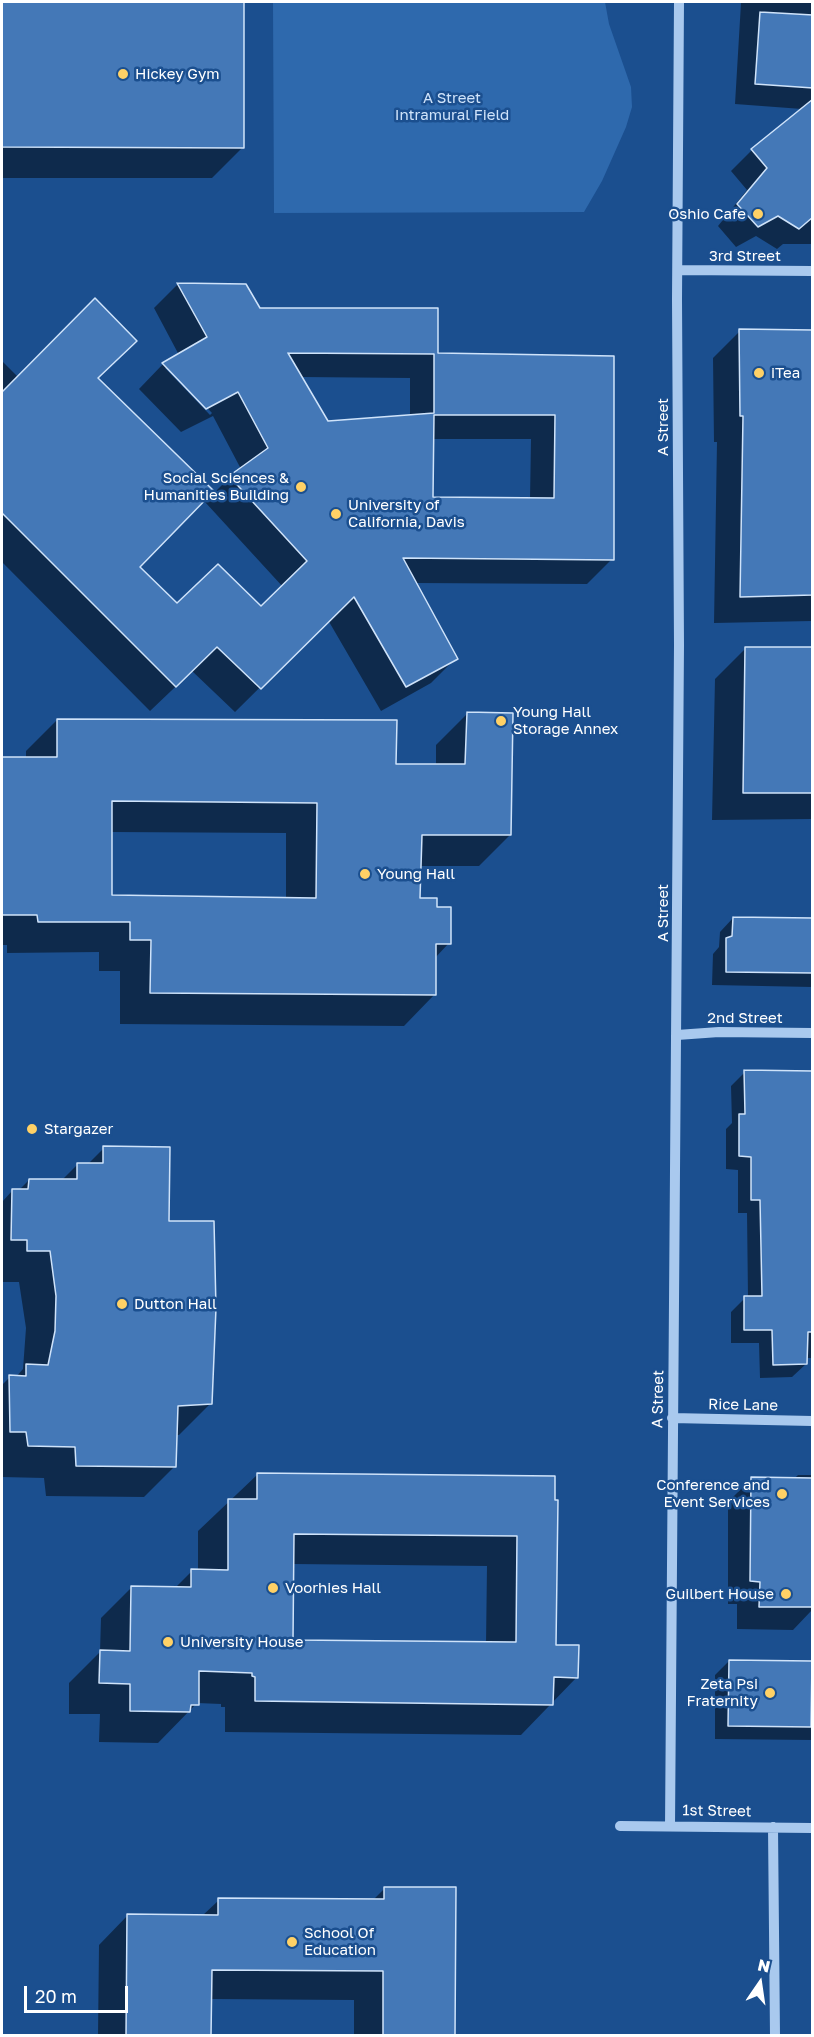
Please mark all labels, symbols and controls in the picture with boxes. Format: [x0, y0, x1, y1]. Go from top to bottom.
place label: Hickey Gym [135, 65, 220, 83]
marker: Hickey Gym [116, 67, 130, 81]
park label: A Street Intramural Field [395, 89, 509, 124]
place label: Oshio Cafe [668, 205, 746, 223]
marker: Oshio Cafe [751, 207, 765, 221]
street label: 3rd Street [709, 247, 781, 265]
place label: iTea [771, 364, 800, 382]
marker: iTea [752, 366, 766, 380]
street label: A Street [654, 398, 672, 456]
place label: Social Sciences & Humanities Building [144, 469, 289, 504]
marker: Social Sciences & Humanities Building [294, 480, 308, 494]
place label: University of California, Davis [348, 496, 465, 531]
marker: University of California, Davis [329, 507, 343, 521]
place label: Young Hall Storage Annex [513, 703, 618, 738]
marker: Young Hall Storage Annex [494, 714, 508, 728]
place label: Young Hall [377, 865, 455, 883]
marker: Young Hall [358, 867, 372, 881]
street label: A Street [654, 884, 672, 942]
street label: 2nd Street [707, 1009, 783, 1027]
place label: Stargazer [44, 1120, 113, 1138]
marker: Stargazer [25, 1122, 39, 1136]
place label: Dutton Hall [134, 1295, 217, 1313]
marker: Dutton Hall [115, 1297, 129, 1311]
street label: A Street [648, 1370, 668, 1428]
street label: Rice Lane [708, 1395, 778, 1415]
place label: Conference and Event Services [656, 1476, 770, 1511]
marker: Conference and Event Services [775, 1487, 789, 1501]
place label: Voorhies Hall [285, 1579, 381, 1597]
marker: Voorhies Hall [266, 1581, 280, 1595]
place label: Guilbert House [666, 1585, 774, 1603]
marker: Guilbert House [779, 1587, 793, 1601]
place label: University House [180, 1633, 303, 1651]
marker: University House [161, 1635, 175, 1649]
place label: Zeta Psi Fraternity [687, 1675, 758, 1710]
marker: Zeta Psi Fraternity [763, 1686, 777, 1700]
street label: 1st Street [682, 1801, 752, 1821]
place label: School Of Education [304, 1924, 376, 1959]
marker: School Of Education [285, 1935, 299, 1949]
north arrow [730, 1953, 790, 2013]
text: N [756, 1954, 772, 1977]
scale bar [27, 1974, 130, 2012]
text: 20 m [35, 1985, 77, 2007]

